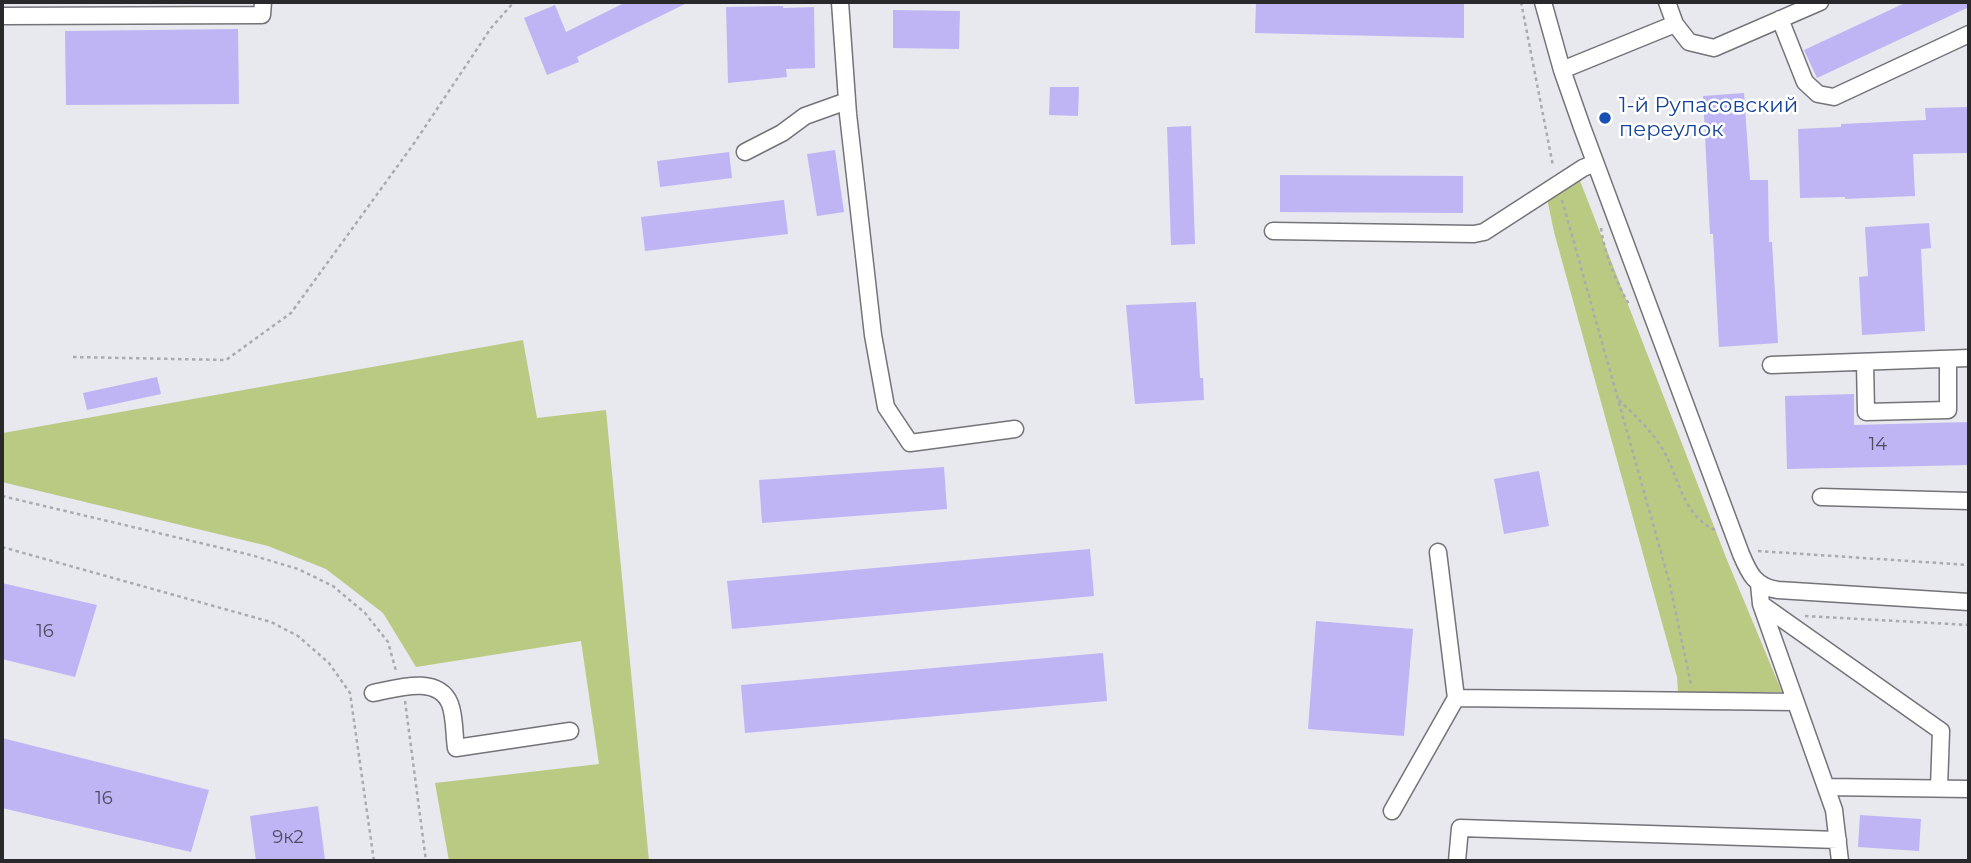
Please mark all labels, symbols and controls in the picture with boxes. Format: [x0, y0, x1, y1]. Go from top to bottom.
place label: 1-й Рупасовский переулок [1619, 93, 1798, 143]
marker: 1-й Рупасовский переулок [1597, 110, 1613, 126]
house number: 14 [1869, 434, 1887, 456]
house number: 16 [36, 621, 54, 643]
house number: 16 [95, 788, 113, 810]
house number: 9к2 [272, 827, 304, 849]

